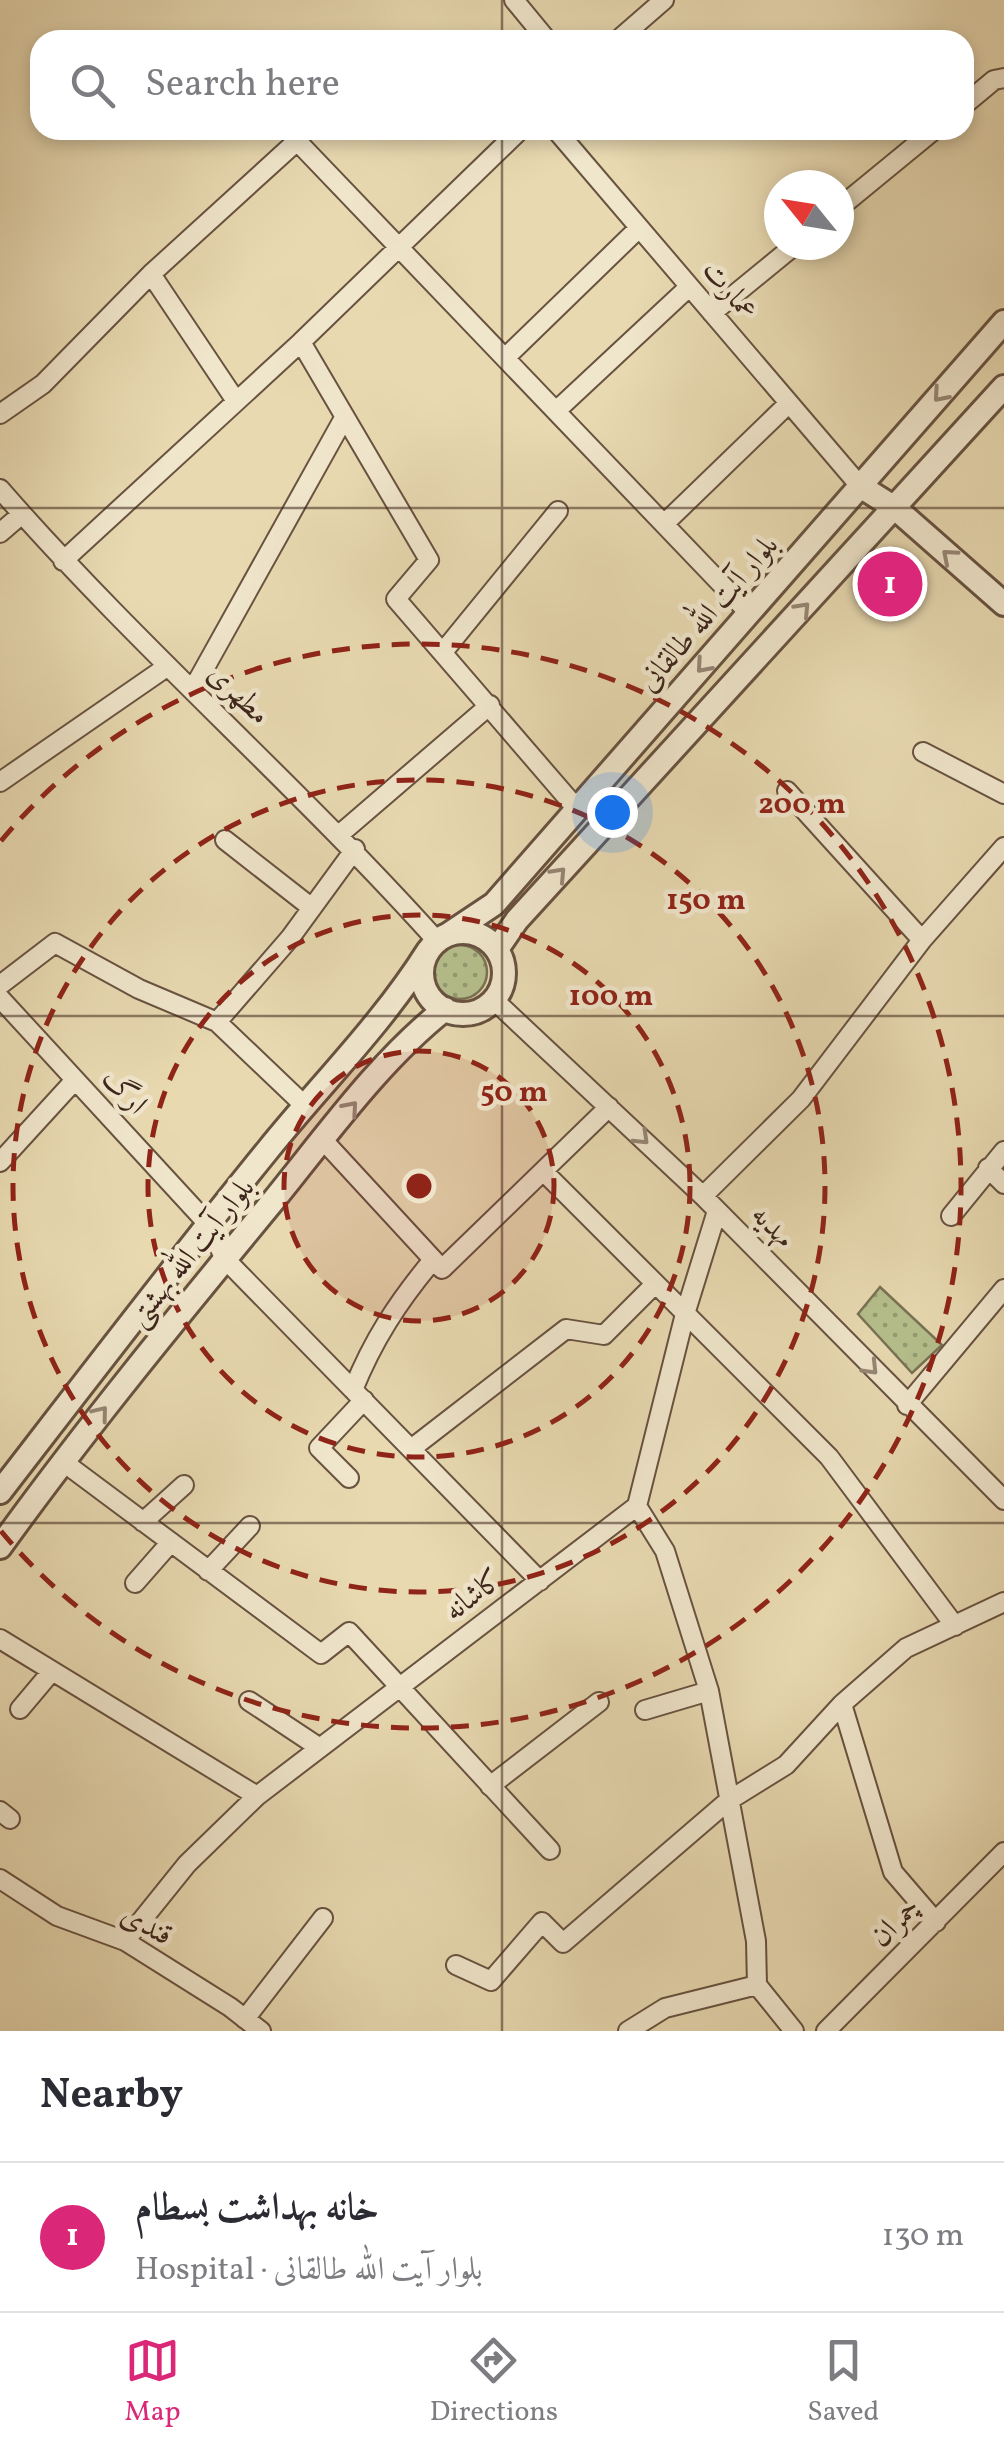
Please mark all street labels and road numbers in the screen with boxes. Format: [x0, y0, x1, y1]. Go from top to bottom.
street label: عمارت [691, 252, 767, 330]
street label: بلوار آیت الله طالقانی [626, 524, 789, 702]
street label: مطهری [197, 654, 279, 736]
street label: ارگ [92, 1059, 156, 1125]
street label: بلوار آیت الله بهشتی [116, 1167, 265, 1337]
street label: مهدیه [741, 1196, 803, 1258]
street label: کاشانه [436, 1560, 512, 1632]
street label: چمران [861, 1888, 931, 1958]
street label: قندی [113, 1895, 179, 1957]

